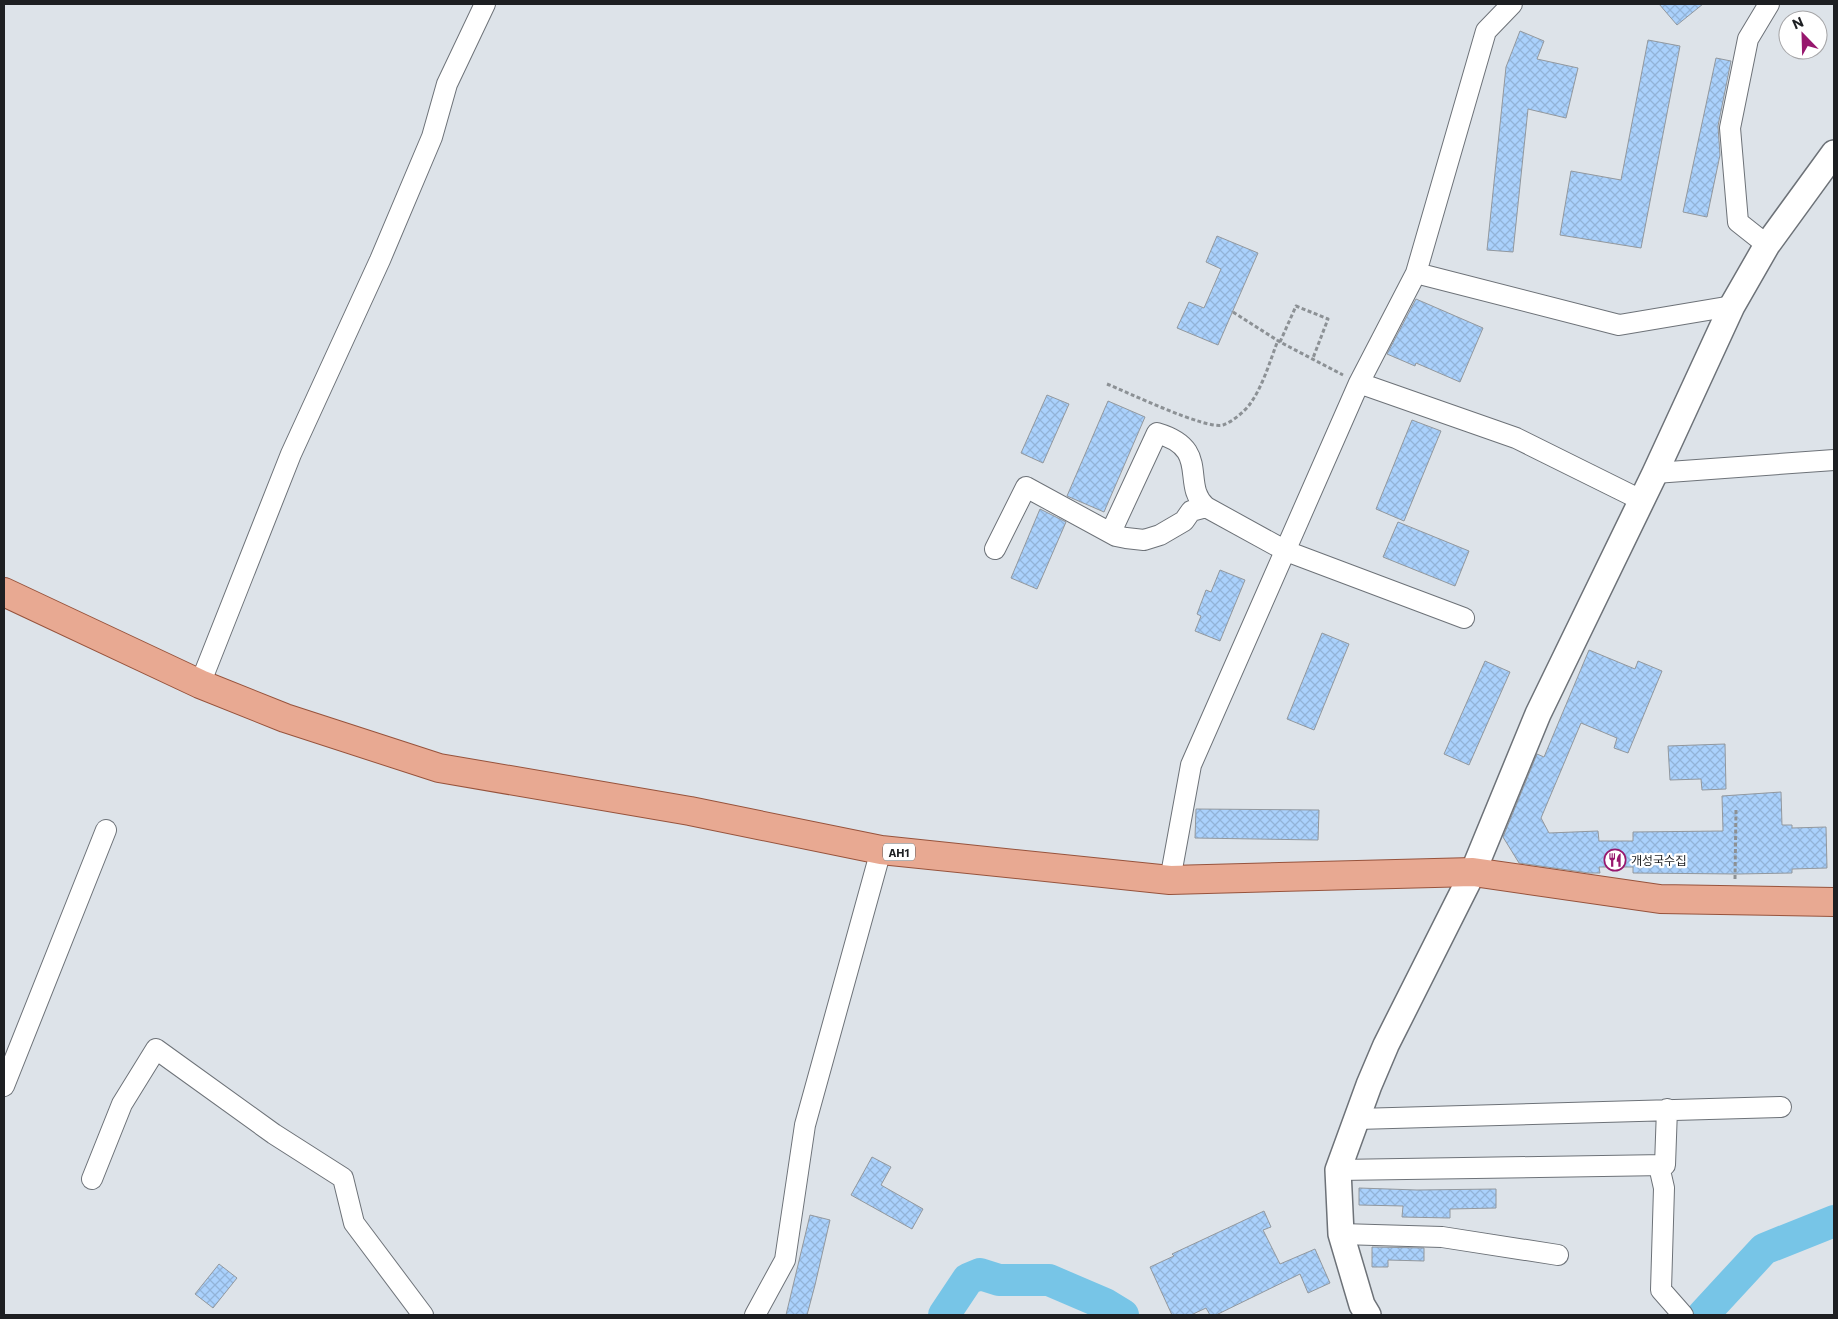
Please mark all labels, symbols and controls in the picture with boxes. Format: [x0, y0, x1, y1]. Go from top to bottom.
north arrow [1778, 10, 1828, 60]
text: N [1790, 13, 1806, 32]
road number: AH1 [883, 844, 915, 860]
restaurant icon: 개성국수집 [1603, 848, 1627, 872]
place label: 개성국수집 [1631, 853, 1686, 867]

